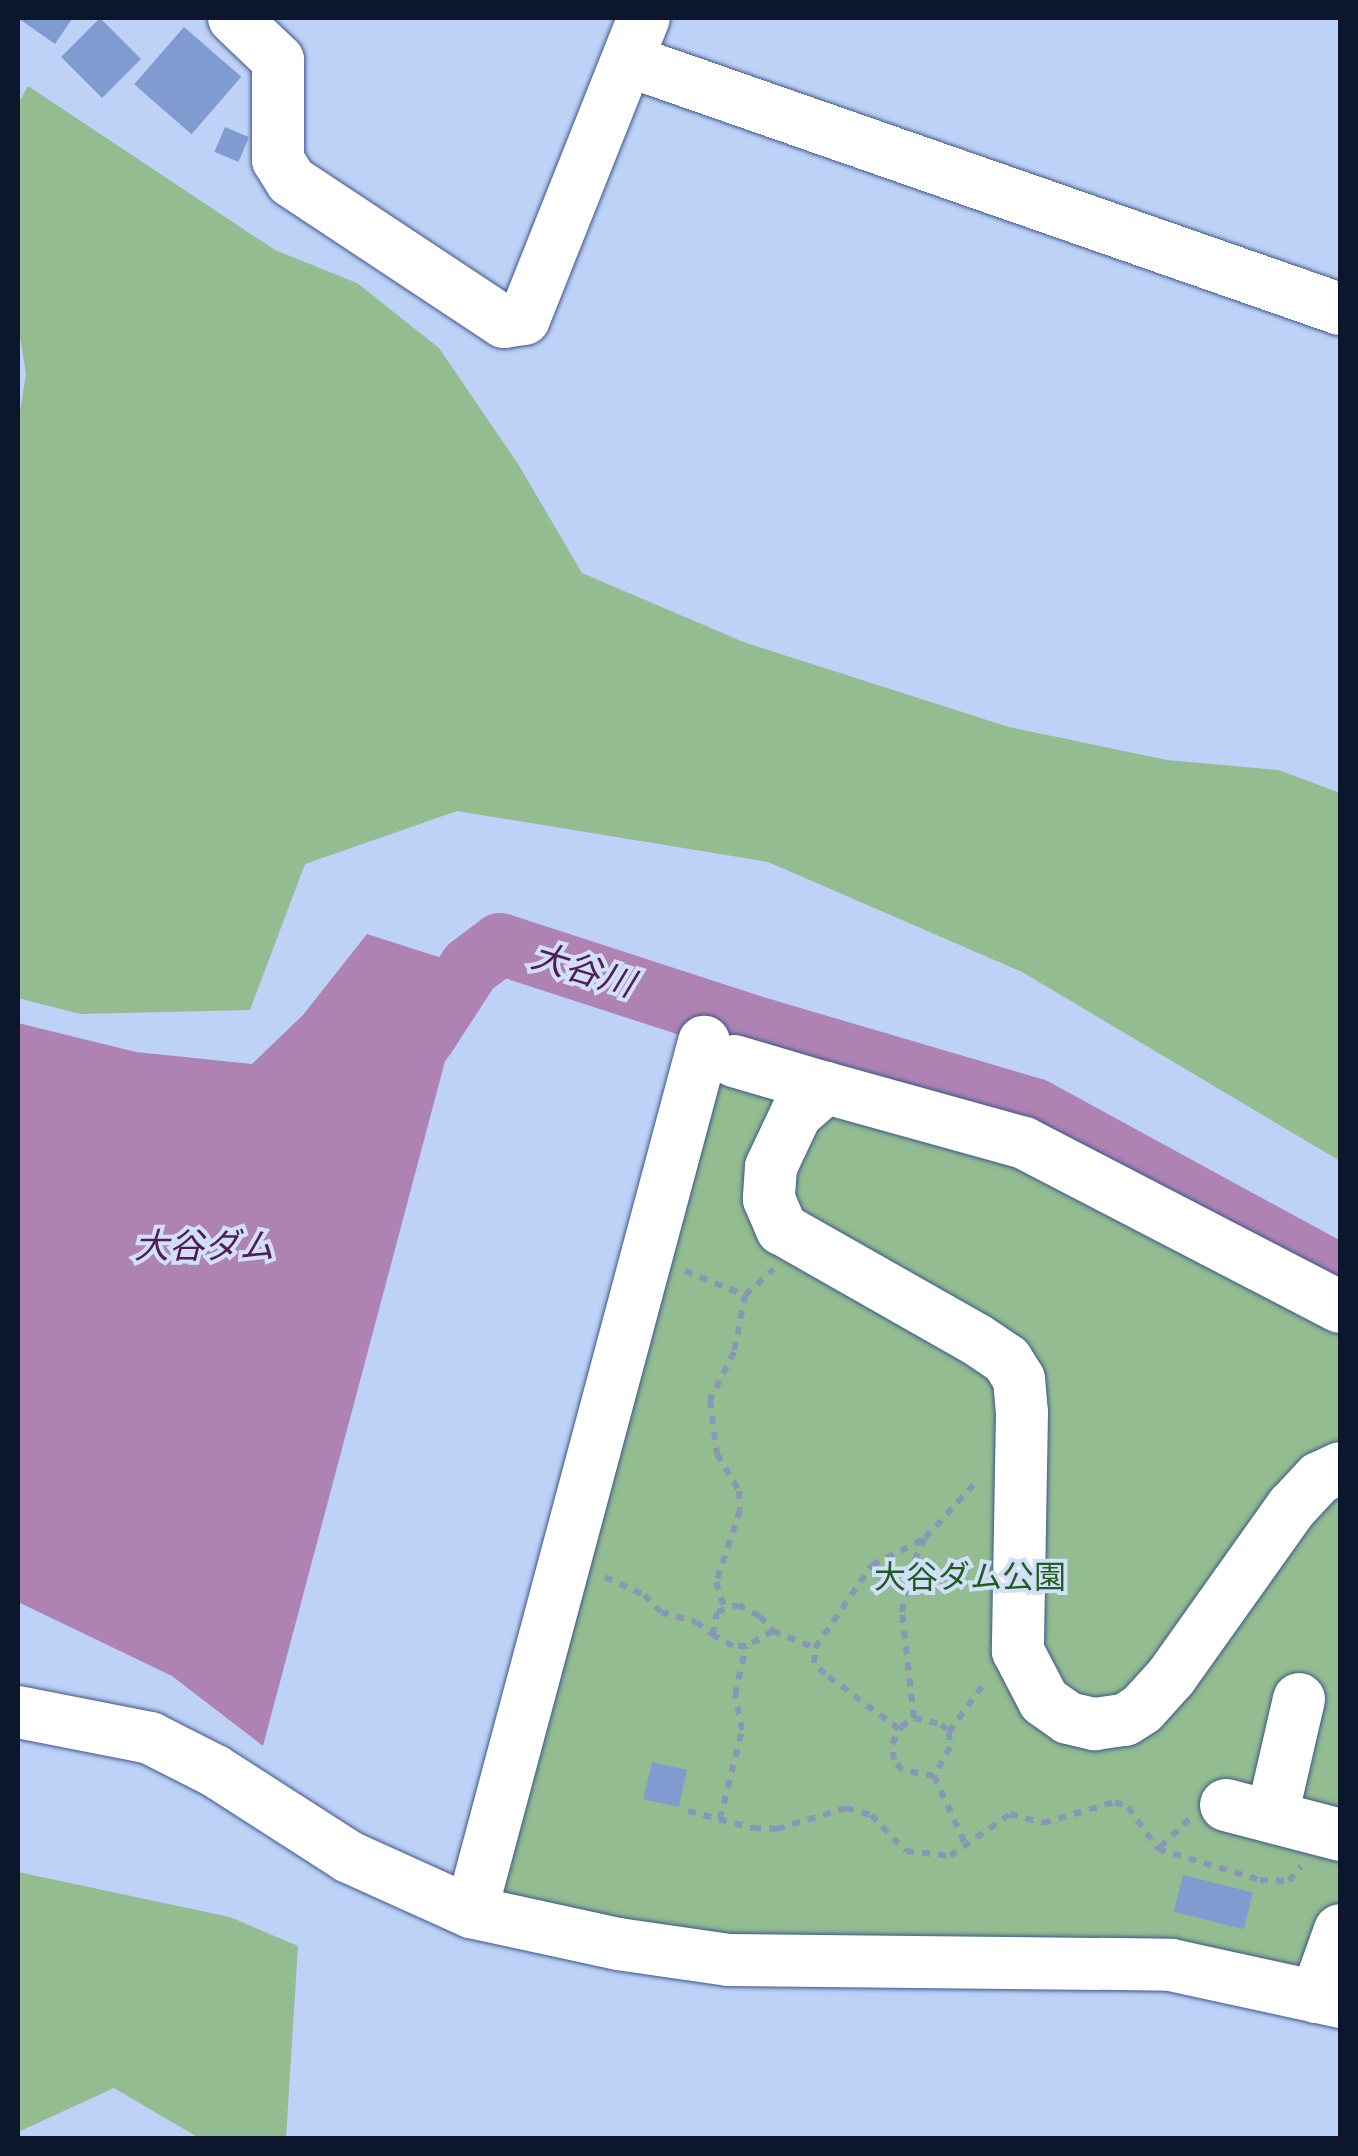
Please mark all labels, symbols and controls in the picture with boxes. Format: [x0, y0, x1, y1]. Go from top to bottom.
water label: 大谷川 [527, 935, 639, 1005]
water label: 大谷ダム [134, 1225, 274, 1267]
park label: 大谷ダム公園 [874, 1558, 1066, 1596]

